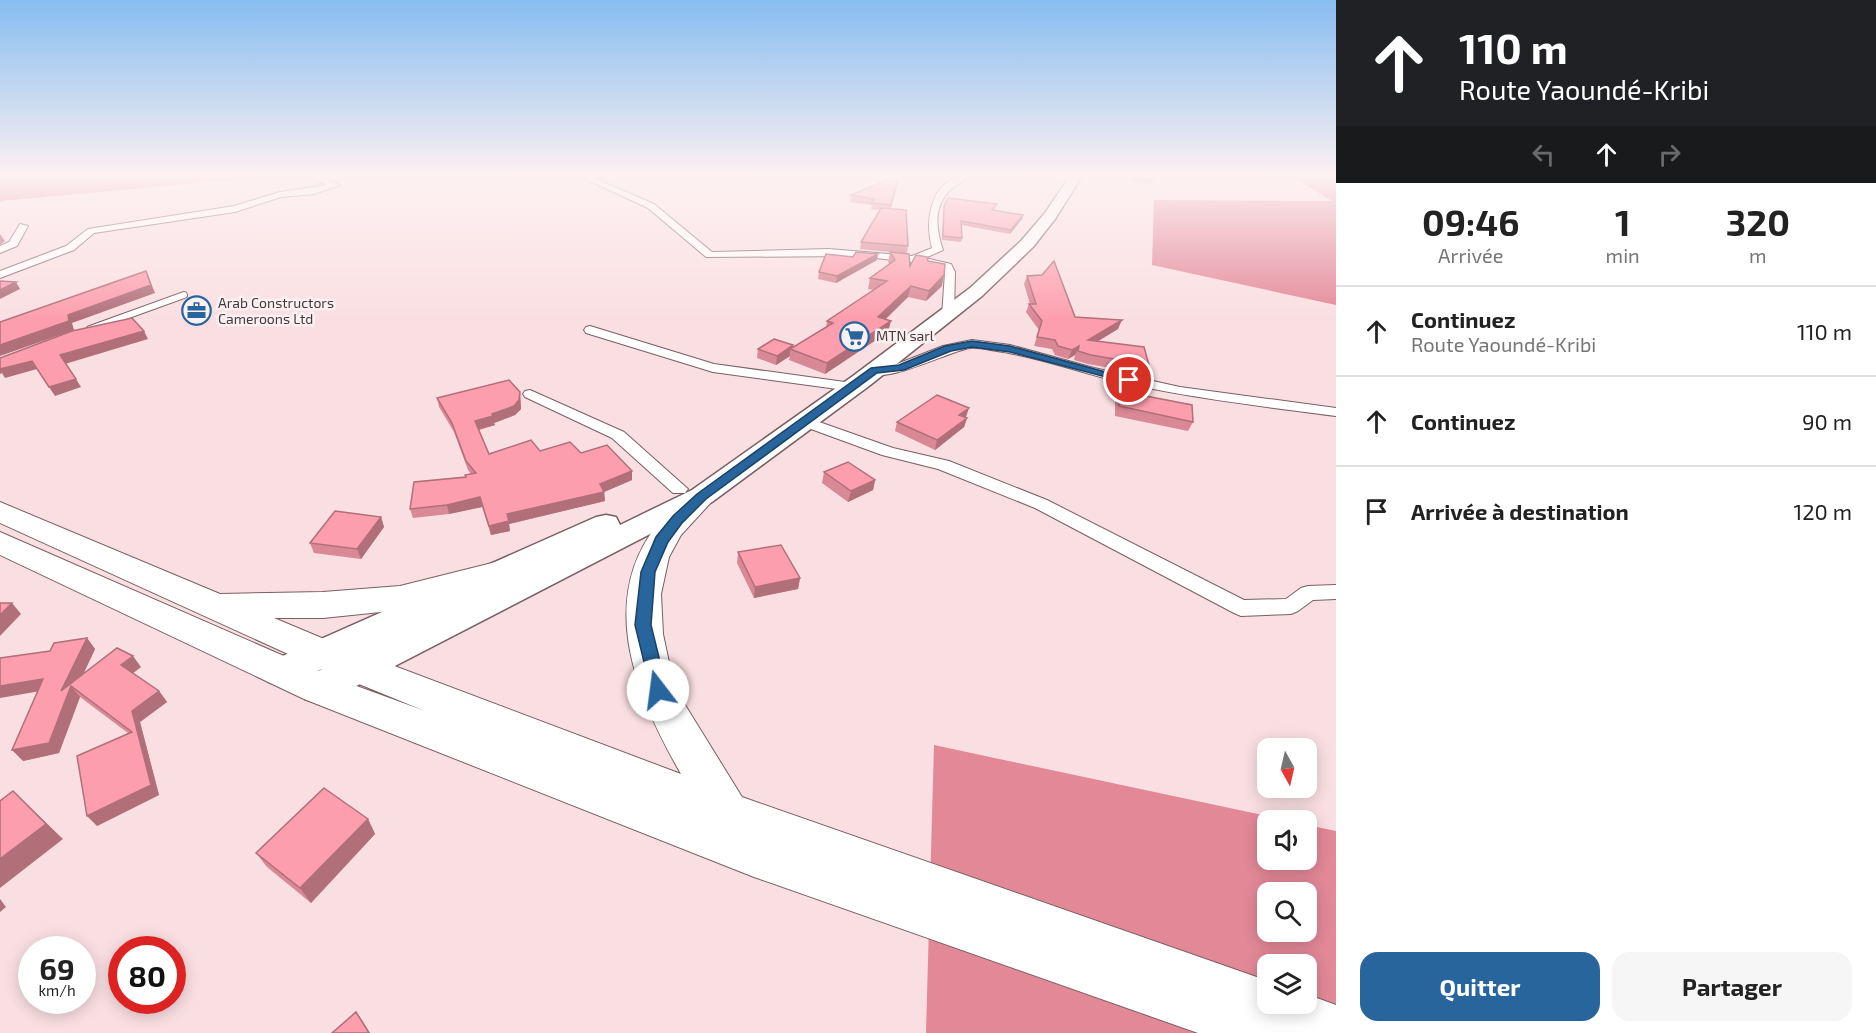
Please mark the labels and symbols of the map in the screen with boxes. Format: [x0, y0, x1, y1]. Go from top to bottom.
place label: Arab Constructors Cameroons Ltd [218, 294, 334, 327]
office icon: Arab Constructors Cameroons Ltd [181, 295, 213, 327]
supermarket icon: MTN sarl [839, 320, 871, 352]
place label: MTN sarl [876, 327, 935, 344]
pin [1103, 354, 1154, 405]
position arrow [626, 658, 690, 722]
north arrow [1257, 738, 1317, 798]
speed limit sign: 80 [108, 936, 186, 1014]

